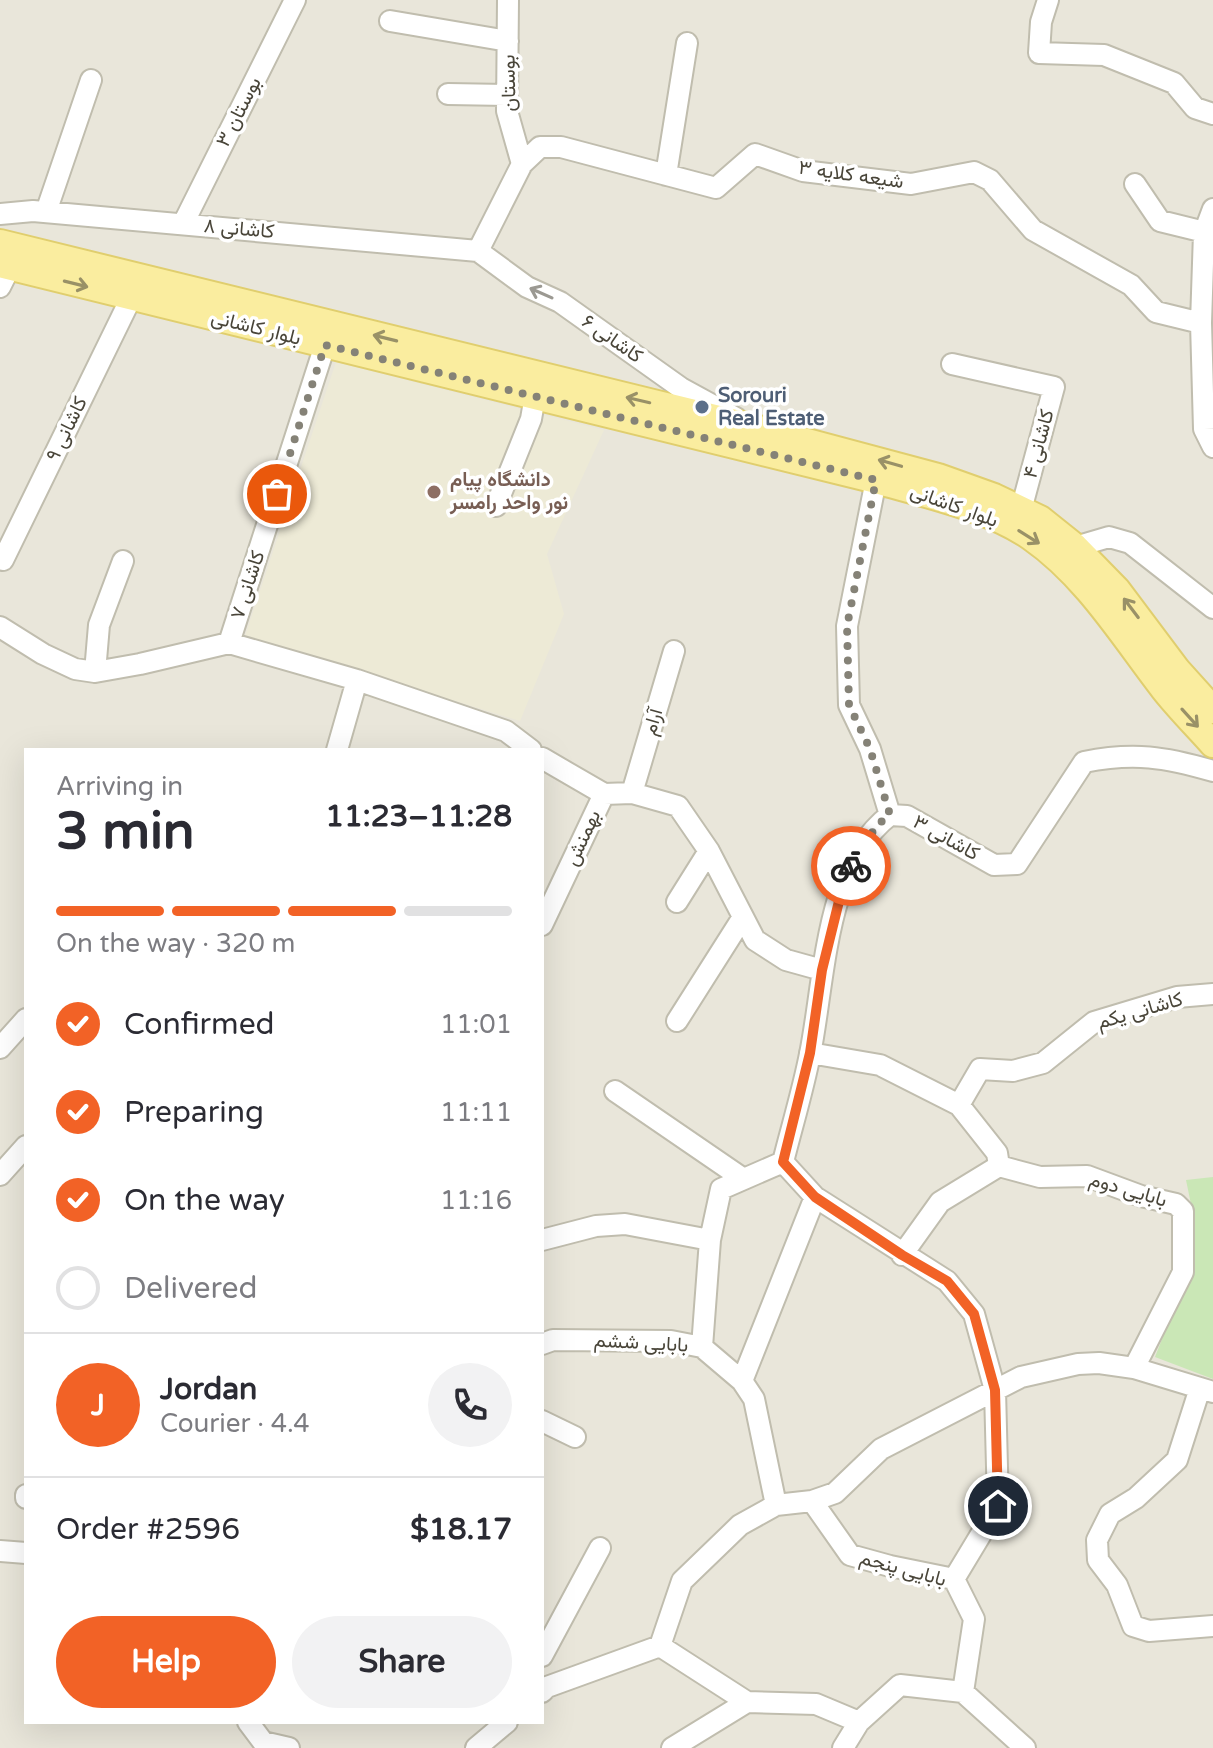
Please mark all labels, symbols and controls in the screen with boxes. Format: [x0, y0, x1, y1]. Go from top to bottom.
street label: بوستان [497, 54, 521, 112]
street label: بوستان ۳ [211, 73, 267, 151]
street label: شیعه کلایه ۳ [797, 156, 905, 194]
street label: کاشانی ۸ [203, 214, 275, 244]
one-way arrow [62, 277, 88, 292]
one-way arrow [529, 285, 553, 300]
street label: بلوار کاشانی [209, 305, 303, 351]
street label: کاشانی ۶ [577, 309, 647, 369]
one-way arrow [373, 330, 399, 345]
place label: Sorouri Real Estate [718, 384, 825, 431]
one-way arrow [625, 392, 651, 407]
street label: کاشانی ۹ [41, 393, 93, 465]
marker: Sorouri Real Estate [693, 398, 711, 416]
street label: کاشانی ۴ [1018, 407, 1060, 481]
one-way arrow [877, 455, 903, 470]
pin [243, 460, 311, 528]
place label: دانشگاه پیام نور واحد رامسر [449, 468, 568, 515]
icon: bag [255, 472, 299, 516]
street label: بلوار کاشانی [907, 479, 1001, 533]
marker: دانشگاه پیام نور واحد رامسر [425, 483, 443, 501]
one-way arrow [1017, 529, 1039, 546]
street label: کاشانی ۷ [226, 548, 270, 622]
one-way arrow [1122, 597, 1139, 619]
street label: آرام [638, 705, 669, 738]
one-way arrow [1180, 707, 1198, 727]
text: Arriving in [56, 771, 183, 802]
text: 11:23–11:28 [325, 798, 512, 835]
text: 3 min [56, 800, 195, 863]
street label: بهمنش [560, 806, 606, 870]
street label: کاشانی ۳ [909, 810, 983, 866]
courier [811, 826, 891, 906]
icon: bike [829, 844, 873, 888]
text: On the way · 320 m [56, 928, 295, 959]
street label: کاشانی یکم [1094, 987, 1186, 1035]
icon: check [56, 1002, 100, 1046]
text: Confirmed [124, 1006, 275, 1043]
text: 11:01 [440, 1009, 512, 1040]
icon: check [56, 1090, 100, 1134]
text: Preparing [124, 1094, 264, 1131]
text: 11:11 [440, 1097, 512, 1128]
street label: بابایی دوم [1086, 1167, 1170, 1213]
icon: check [56, 1178, 100, 1222]
text: On the way [124, 1182, 285, 1219]
text: 11:16 [440, 1185, 512, 1216]
text: Delivered [124, 1270, 258, 1307]
street label: بابایی ششم [593, 1329, 689, 1357]
button: phone [428, 1363, 512, 1447]
text: Jordan [160, 1371, 257, 1408]
text: J [91, 1387, 105, 1424]
text: Courier · 4.4 [160, 1408, 310, 1439]
pin [964, 1472, 1032, 1540]
icon: home [976, 1484, 1020, 1528]
text: Order #2596 [56, 1511, 240, 1548]
text: $18.17 [410, 1511, 512, 1548]
street label: بابایی پنجم [857, 1546, 949, 1593]
button: Help [56, 1616, 276, 1708]
button: Share [292, 1616, 512, 1708]

